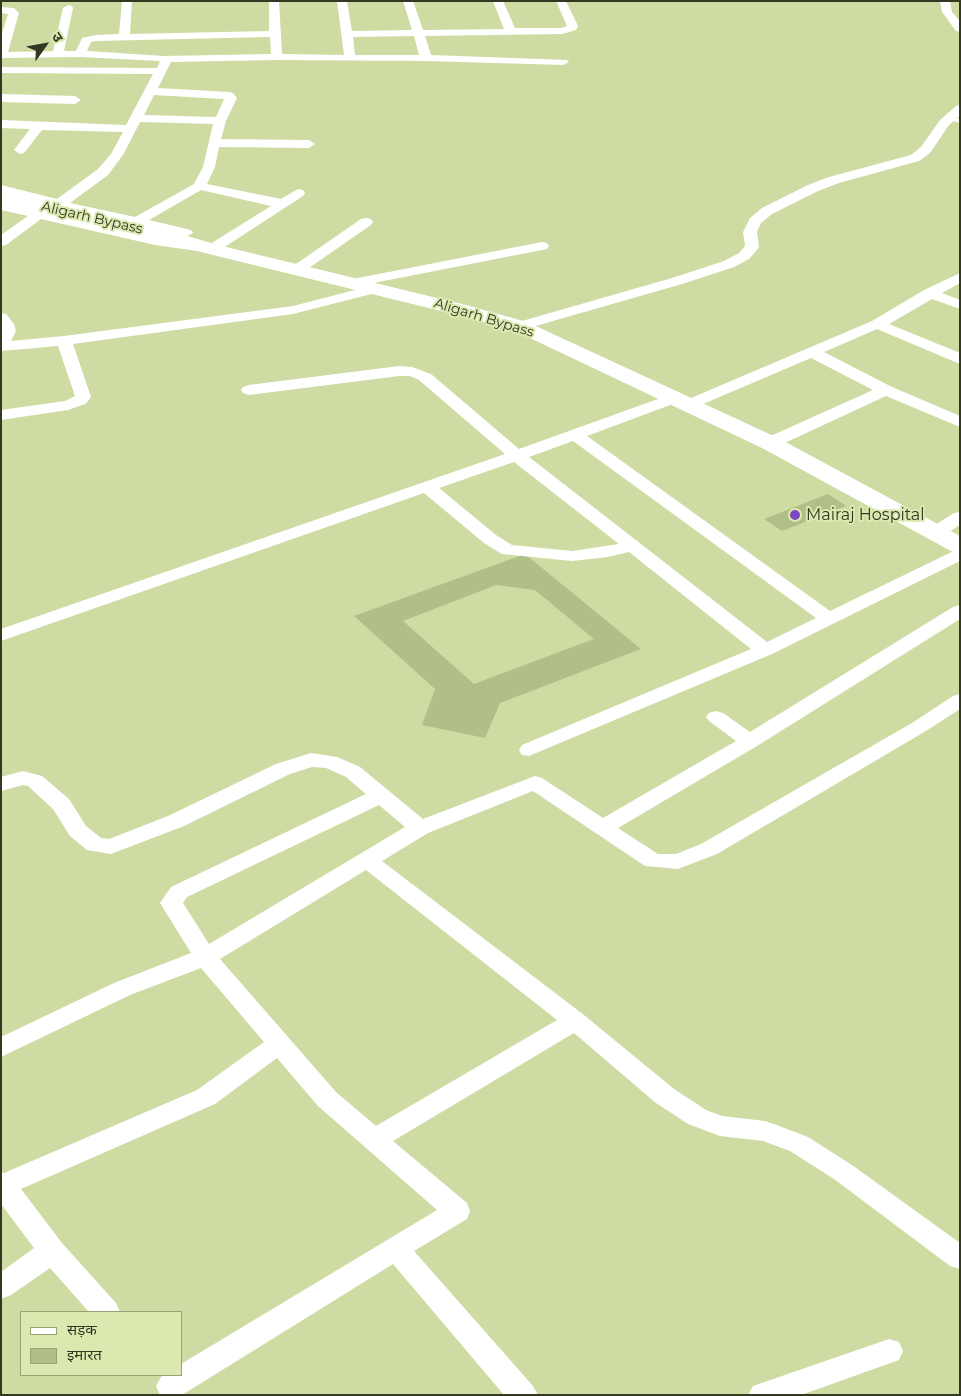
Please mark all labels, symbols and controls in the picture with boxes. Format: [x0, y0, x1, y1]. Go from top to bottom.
north arrow [20, 20, 70, 70]
text: उ [48, 29, 68, 45]
street label: Aligarh Bypass [40, 198, 144, 238]
street label: Aligarh Bypass [432, 295, 536, 341]
place label: Mairaj Hospital [806, 505, 925, 525]
marker: Mairaj Hospital [788, 508, 802, 522]
legend [20, 1311, 182, 1376]
text: सड़क [67, 1320, 97, 1339]
text: इमारत [67, 1345, 102, 1364]

